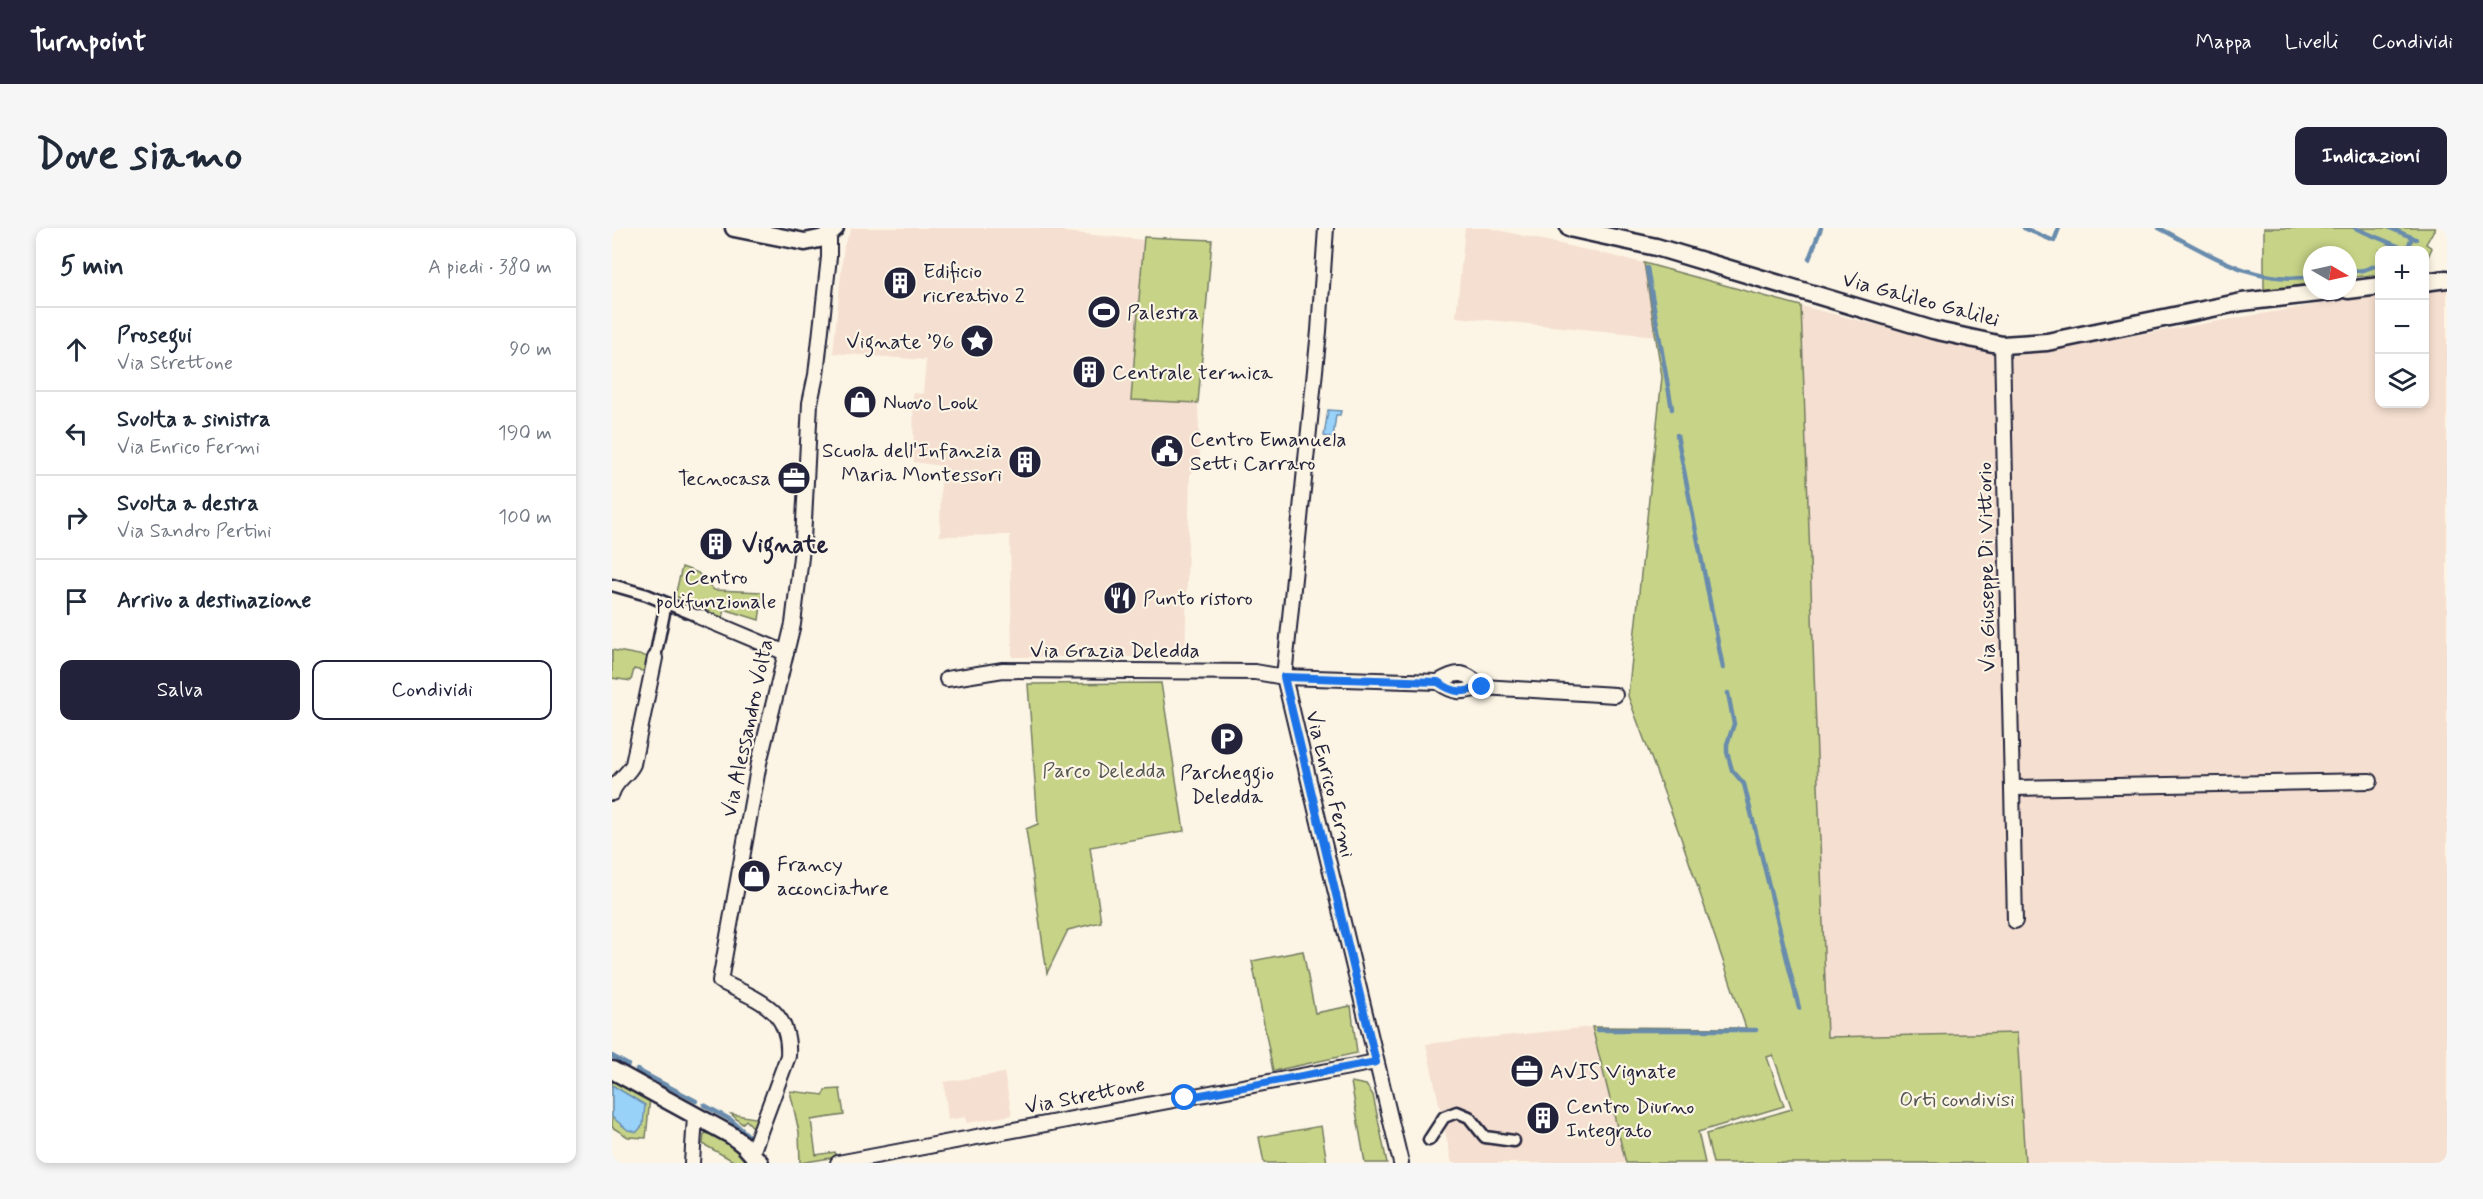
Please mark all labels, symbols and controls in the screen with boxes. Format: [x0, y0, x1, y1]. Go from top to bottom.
text: Turnpoint [30, 24, 146, 61]
text: Mappa [2196, 28, 2252, 56]
text: Livelli [2285, 28, 2339, 56]
text: Condividi [2372, 28, 2453, 56]
button: Indicazioni [2295, 127, 2447, 185]
text: Dove siamo [36, 129, 242, 184]
north arrow [2303, 246, 2357, 300]
map controls [2375, 246, 2429, 408]
button: + [2375, 246, 2429, 300]
text: 5 min [60, 250, 124, 284]
text: A piedi · 380 m [428, 254, 552, 281]
place label: Edificio ricreativo 2 [923, 258, 1025, 310]
building icon: Edificio ricreativo 2 [882, 265, 918, 301]
street label: Via Galileo Galilei [1839, 266, 2002, 334]
sports icon: Palestra [1086, 294, 1122, 330]
place label: Palestra [1127, 299, 1199, 327]
button: − [2375, 300, 2429, 354]
text: Prosegui [117, 322, 192, 350]
place icon: Vignate ’96 [959, 323, 995, 359]
place label: Vignate ’96 [846, 328, 954, 358]
icon: ahead [60, 333, 93, 366]
text: 90 m [509, 336, 552, 363]
text: Via Strettone [117, 350, 233, 377]
building icon: Centrale termica [1071, 354, 1107, 390]
button: layers [2375, 354, 2429, 408]
place label: Centrale termica [1112, 359, 1273, 387]
shop icon: Nuovo Look [842, 384, 878, 420]
place label: Nuovo Look [883, 389, 979, 417]
text: Svolta a sinistra [117, 406, 271, 434]
icon: left [60, 417, 93, 450]
text: 190 m [498, 420, 552, 447]
place label: Centro Emanuela Setti Carraro [1190, 426, 1347, 478]
public building icon: Centro Emanuela Setti Carraro [1149, 433, 1185, 469]
text: Via Enrico Fermi [117, 434, 260, 461]
place label: Scuola dell'Infanzia Maria Montessori [822, 437, 1002, 489]
building icon: Scuola dell'Infanzia Maria Montessori [1007, 444, 1043, 480]
office icon: Tecnocasa [776, 460, 812, 496]
street label: Via Giuseppe Di Vittorio [1971, 462, 2003, 672]
place label: Tecnocasa [678, 465, 771, 493]
text: Svolta a destra [117, 490, 259, 518]
icon: right [60, 501, 93, 534]
text: 100 m [498, 504, 552, 531]
text: Via Sandro Pertini [117, 518, 272, 545]
building icon: Centro polifunzionale [698, 526, 734, 562]
district label: Vignate [742, 530, 829, 564]
place label: Centro polifunzionale [656, 564, 776, 616]
restaurant icon: Punto ristoro [1102, 580, 1138, 616]
icon: arrive [60, 585, 93, 618]
place label: Punto ristoro [1143, 585, 1253, 613]
text: Arrivo a destinazione [117, 587, 311, 615]
street label: Via Alessandro Volta [715, 637, 781, 820]
street label: Via Grazia Deledda [1030, 637, 1200, 665]
button: Salva [60, 660, 300, 720]
button: Condividi [312, 660, 552, 720]
route end [1468, 673, 1494, 699]
street label: Via Enrico Fermi [1298, 708, 1362, 861]
parking icon: Parcheggio Deledda [1209, 721, 1245, 757]
park label: Parco Deledda [1042, 757, 1166, 785]
place label: Parcheggio Deledda [1180, 759, 1274, 811]
place label: Francy acconciature [777, 851, 889, 903]
shop icon: Francy acconciature [736, 858, 772, 894]
office icon: AVIS Vignate [1509, 1053, 1545, 1089]
place label: AVIS Vignate [1550, 1058, 1676, 1086]
street label: Via Strettone [1023, 1071, 1148, 1121]
route start [1171, 1084, 1197, 1110]
park label: Orti condivisi [1899, 1086, 2015, 1114]
place label: Centro Diurno Integrato [1566, 1093, 1694, 1146]
building icon: Centro Diurno Integrato [1525, 1100, 1561, 1136]

